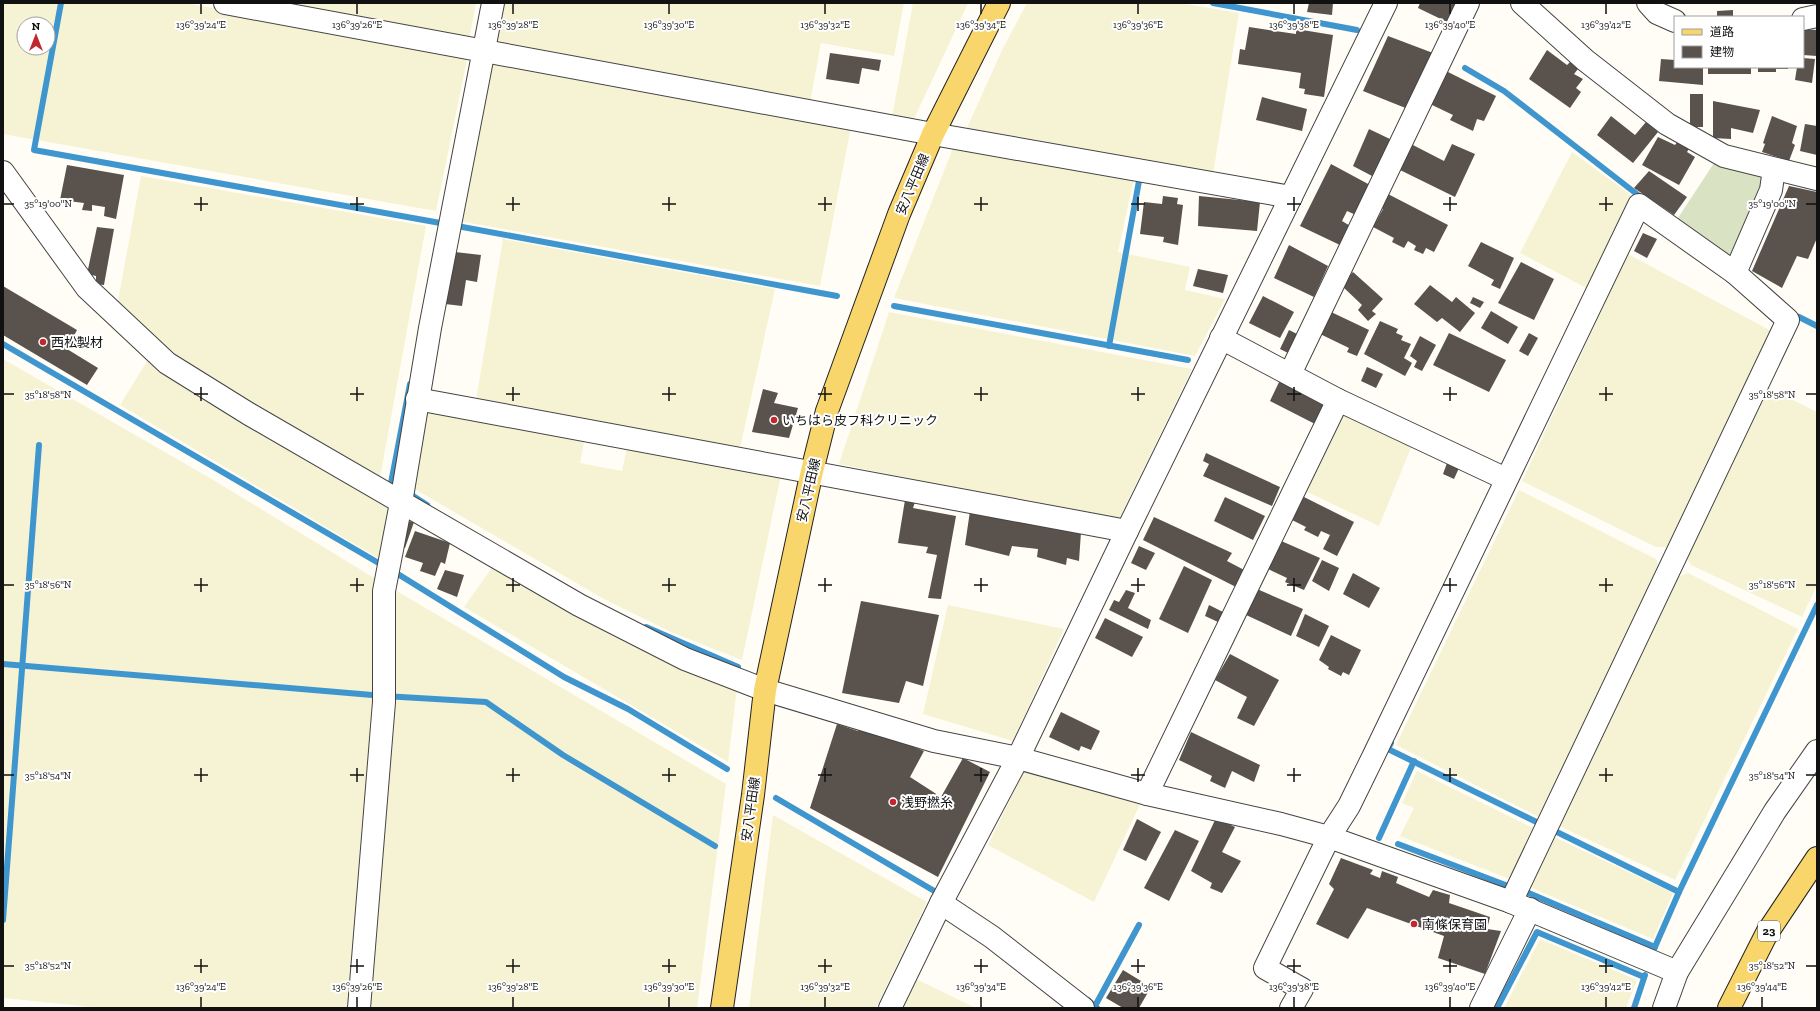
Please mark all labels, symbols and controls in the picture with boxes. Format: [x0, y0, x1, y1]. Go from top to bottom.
north arrow [16, 16, 56, 56]
legend [1674, 16, 1804, 68]
text: 136°39'24"E [176, 19, 226, 31]
text: 136°39'26"E [332, 19, 382, 31]
text: 136°39'28"E [488, 19, 538, 31]
text: 136°39'30"E [644, 19, 694, 31]
text: 136°39'32"E [800, 19, 850, 31]
text: 136°39'34"E [956, 19, 1006, 31]
text: 136°39'36"E [1113, 19, 1163, 31]
text: 136°39'38"E [1269, 19, 1319, 31]
text: 136°39'40"E [1425, 19, 1475, 31]
text: 136°39'42"E [1581, 19, 1631, 31]
text: N [32, 20, 41, 33]
text: 道路 [1710, 25, 1734, 39]
text: 建物 [1710, 45, 1734, 59]
street label: 安八平田線 [893, 151, 932, 217]
text: 35°19'00"N [24, 198, 72, 210]
text: 35°19'00"N [1748, 198, 1796, 210]
place label: 西松製材 [51, 335, 103, 350]
marker: 西松製材 [38, 337, 48, 347]
text: 35°18'58"N [25, 389, 72, 401]
text: 35°18'58"N [1749, 389, 1796, 401]
place label: いちはら皮フ科クリニック [782, 413, 938, 428]
marker: いちはら皮フ科クリニック [769, 415, 779, 425]
street label: 安八平田線 [794, 457, 823, 523]
text: 35°18'56"N [25, 579, 72, 591]
text: 35°18'56"N [1749, 579, 1796, 591]
text: 35°18'54"N [25, 770, 72, 782]
text: 35°18'54"N [1749, 770, 1796, 782]
street label: 安八平田線 [739, 776, 762, 842]
place label: 浅野撚糸 [901, 795, 953, 810]
marker: 浅野撚糸 [888, 797, 898, 807]
place label: 南條保育園 [1422, 917, 1487, 932]
marker: 南條保育園 [1409, 919, 1419, 929]
road number: 23 [1758, 921, 1780, 941]
text: 35°18'52"N [25, 960, 72, 972]
text: 35°18'52"N [1749, 960, 1796, 972]
text: 136°39'24"E [176, 981, 226, 993]
text: 136°39'26"E [332, 981, 382, 993]
text: 136°39'28"E [488, 981, 538, 993]
text: 136°39'30"E [644, 981, 694, 993]
text: 136°39'32"E [800, 981, 850, 993]
text: 136°39'34"E [956, 981, 1006, 993]
text: 136°39'36"E [1113, 981, 1163, 993]
text: 136°39'38"E [1269, 981, 1319, 993]
text: 136°39'40"E [1425, 981, 1475, 993]
text: 136°39'42"E [1581, 981, 1631, 993]
text: 136°39'44"E [1737, 981, 1787, 993]

